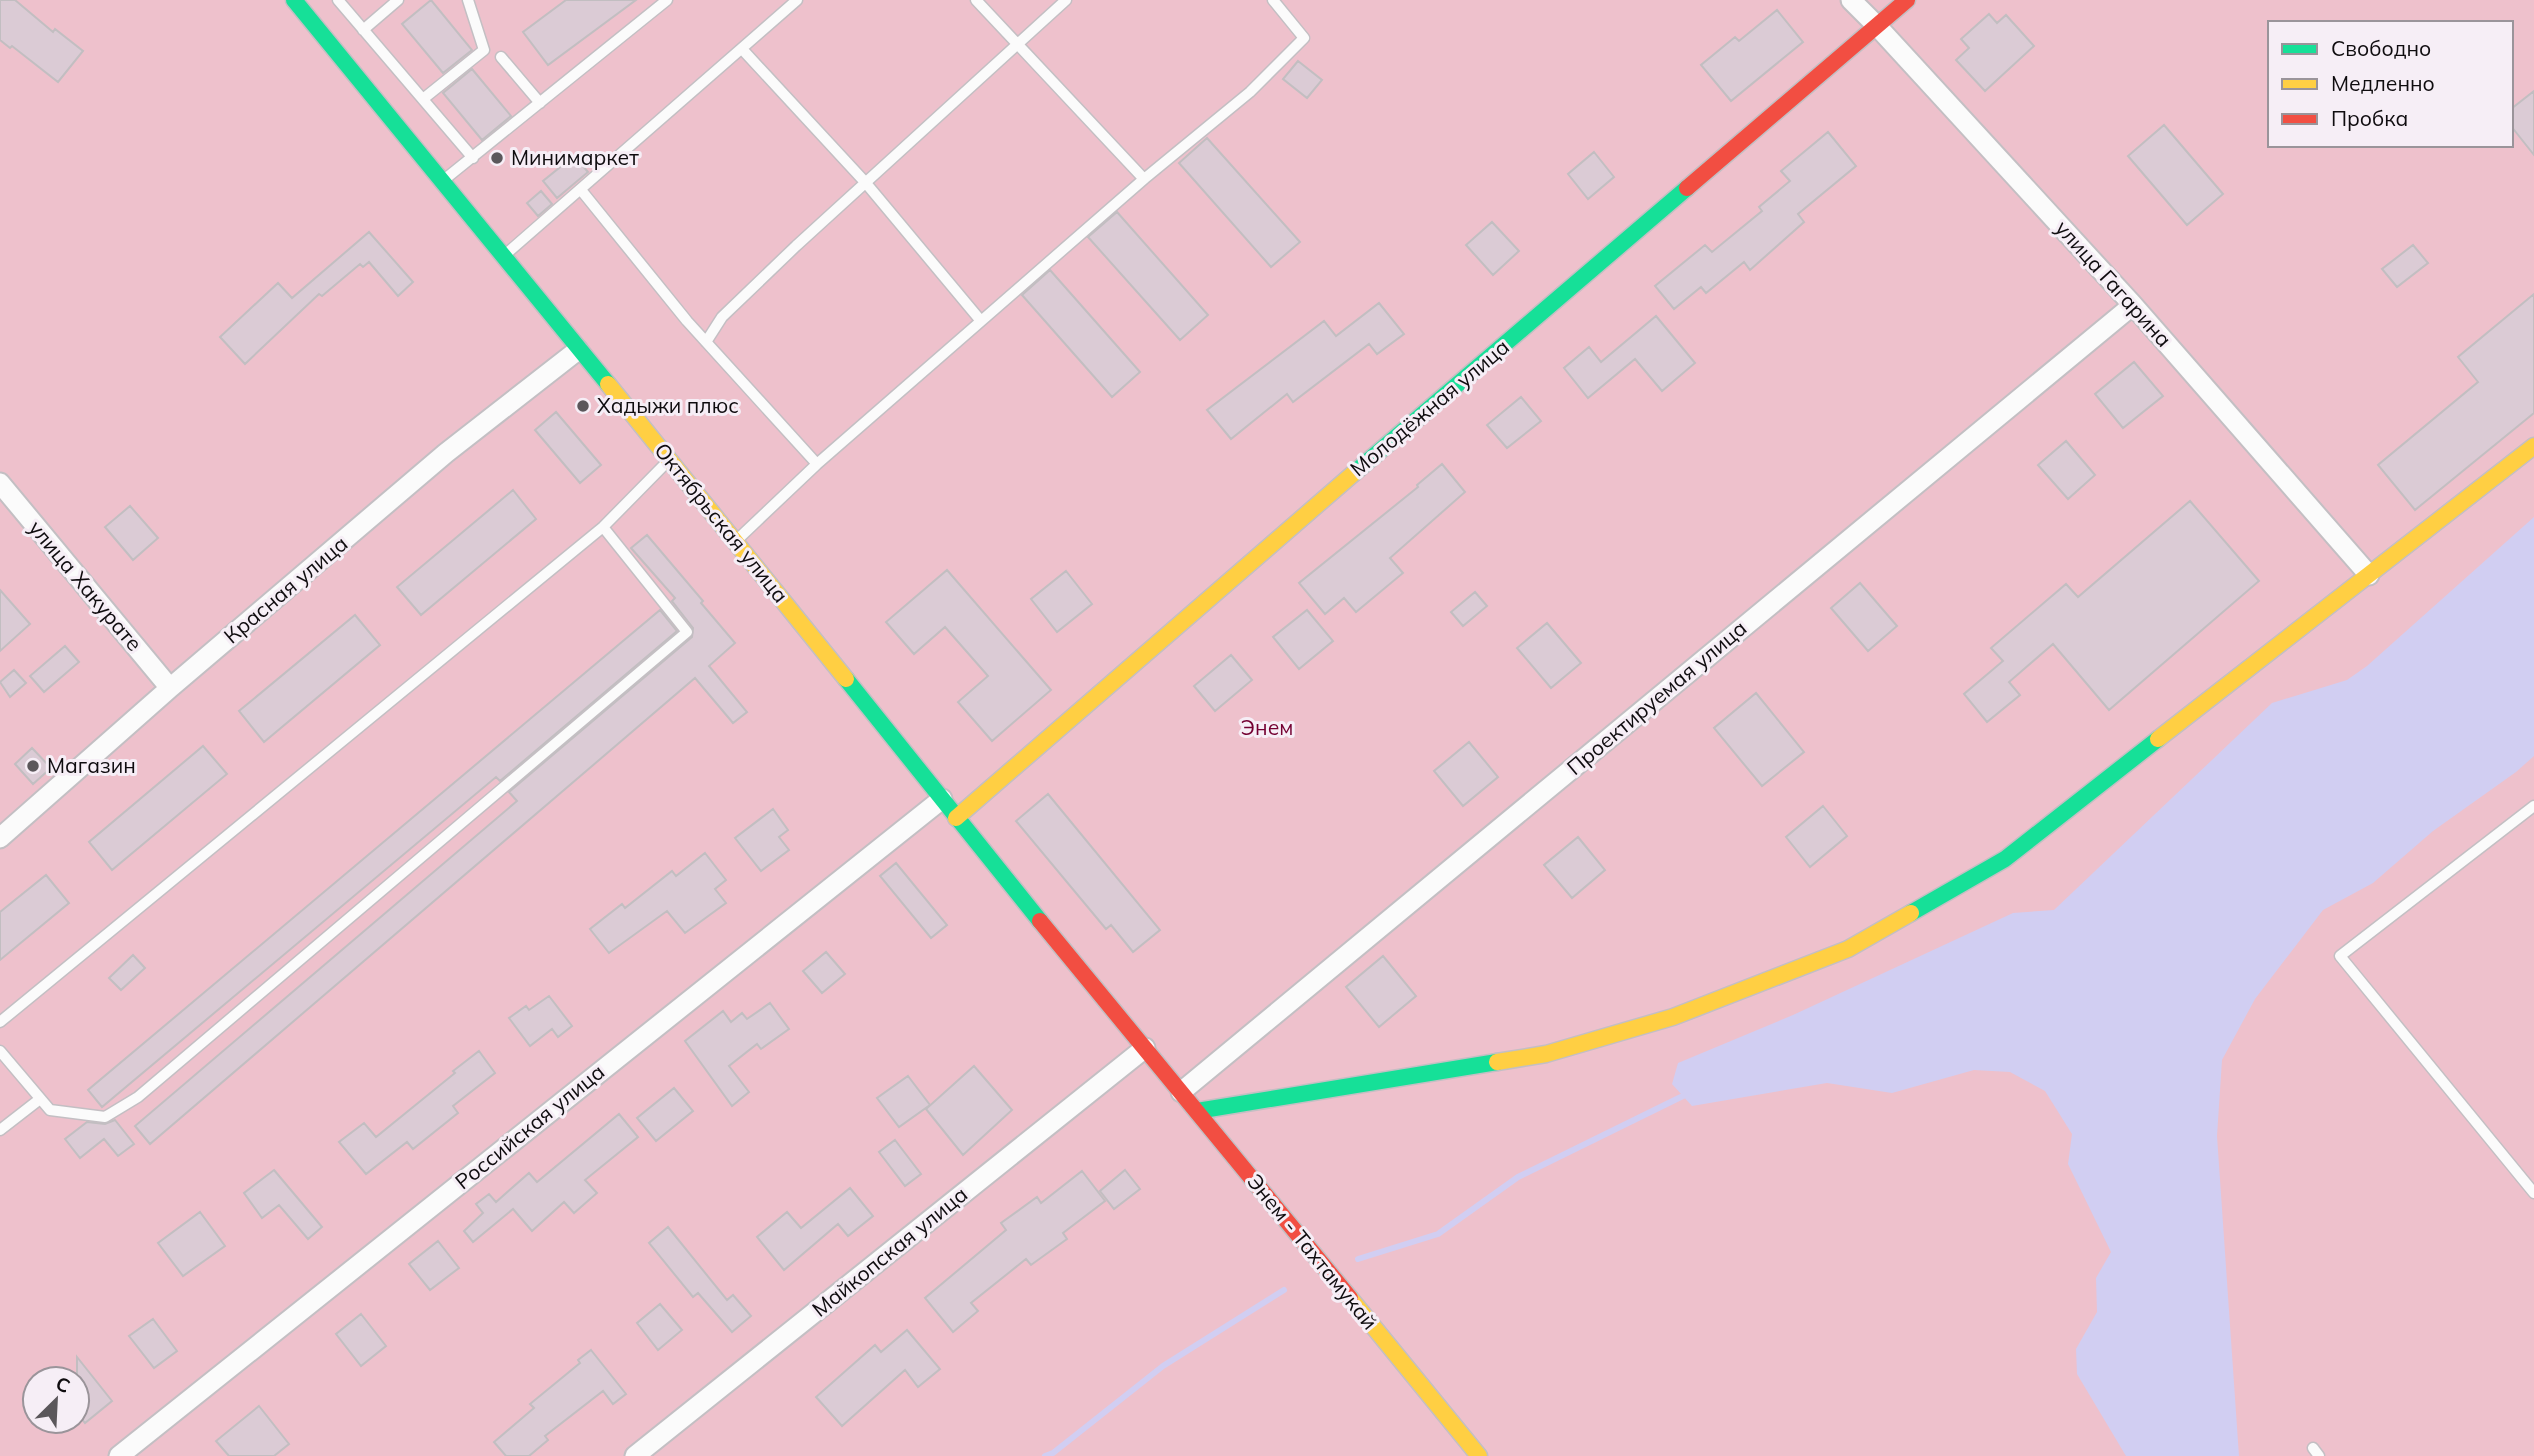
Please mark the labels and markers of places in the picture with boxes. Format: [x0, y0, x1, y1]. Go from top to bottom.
place label: Минимаркет [511, 144, 639, 170]
marker: Минимаркет [489, 150, 505, 166]
place label: Хадыжи плюс [597, 392, 739, 418]
marker: Хадыжи плюс [575, 398, 591, 414]
place label: Магазин [47, 752, 136, 778]
marker: Магазин [25, 758, 41, 774]

